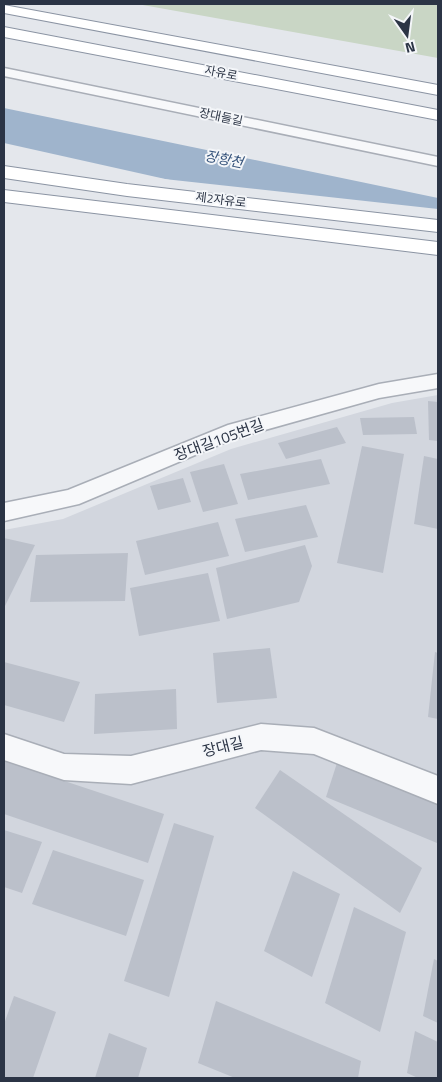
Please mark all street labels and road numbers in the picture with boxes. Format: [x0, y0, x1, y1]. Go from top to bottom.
street label: 자유로 [203, 60, 239, 85]
street label: 장대들길 [198, 103, 245, 130]
street label: 제2자유로 [195, 187, 247, 212]
street label: 장대길105번길 [171, 413, 267, 466]
street label: 장대길 [200, 730, 246, 763]

